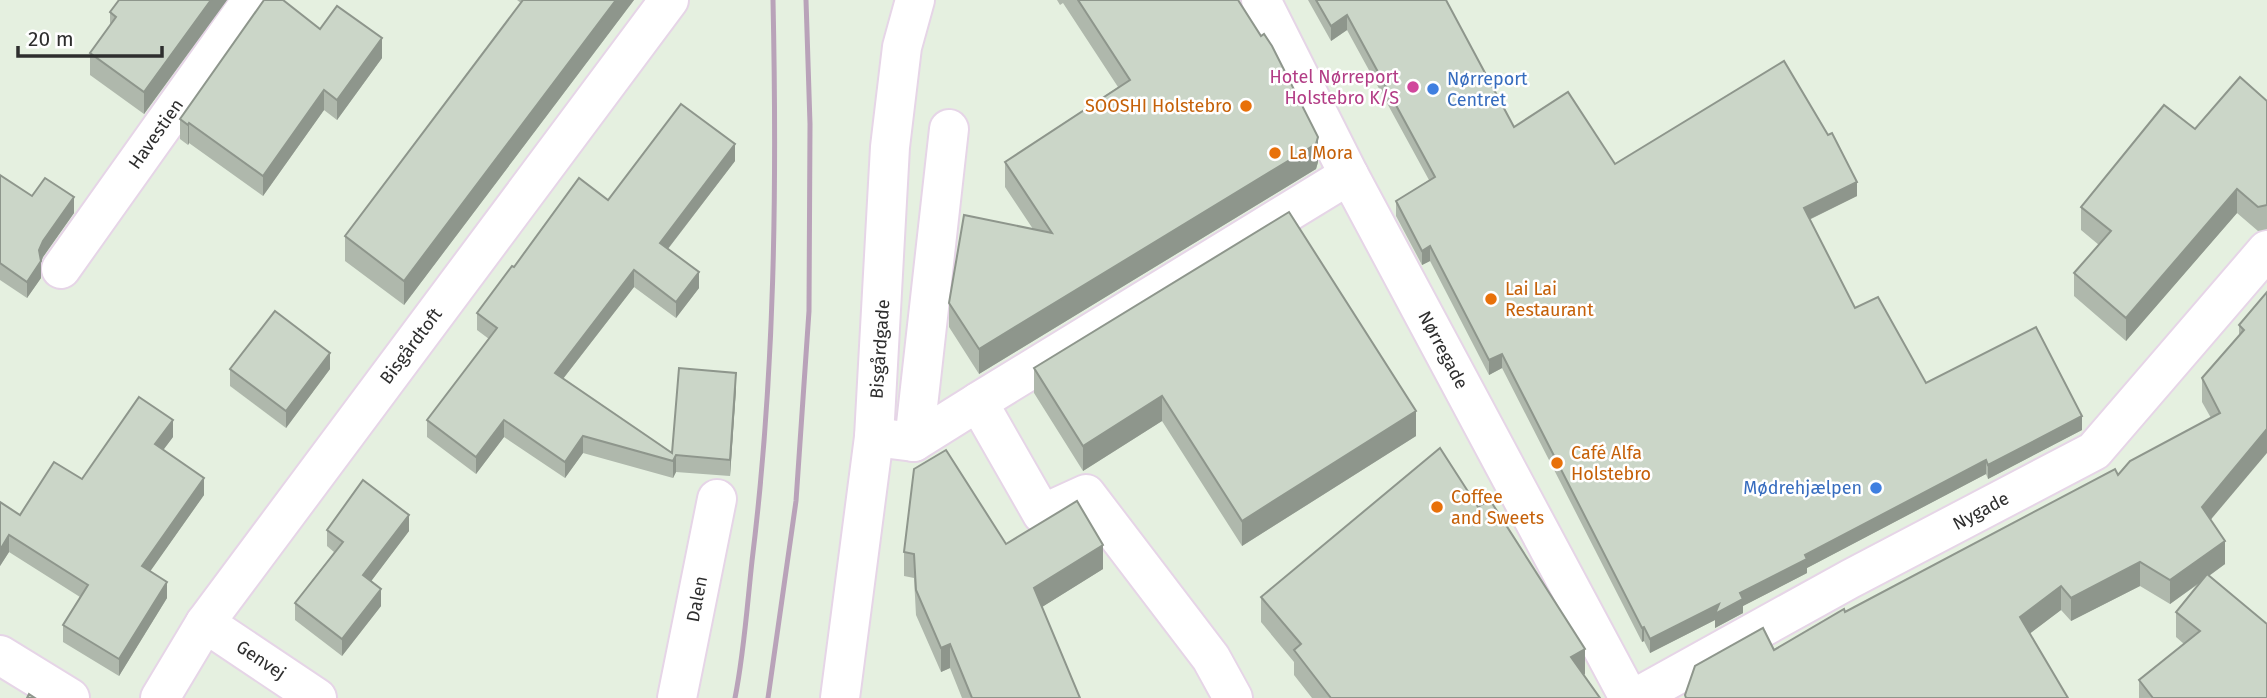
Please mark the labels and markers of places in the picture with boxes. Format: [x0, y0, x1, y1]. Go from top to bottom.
place label: Hotel Nørreport Holstebro K/S [1270, 66, 1399, 109]
place label: Nørreport Centret [1447, 68, 1528, 111]
marker: Hotel Nørreport Holstebro K/S [1405, 79, 1421, 95]
marker: Nørreport Centret [1425, 81, 1441, 97]
place label: SOOSHI Holstebro [1085, 95, 1232, 117]
marker: SOOSHI Holstebro [1238, 98, 1254, 114]
place label: La Mora [1289, 142, 1353, 164]
marker: La Mora [1267, 145, 1283, 161]
place label: Lai Lai Restaurant [1505, 278, 1594, 321]
marker: Lai Lai Restaurant [1483, 291, 1499, 307]
place label: Café Alfa Holstebro [1571, 442, 1651, 485]
marker: Café Alfa Holstebro [1549, 455, 1565, 471]
place label: Mødrehjælpen [1743, 477, 1862, 499]
marker: Mødrehjælpen [1868, 480, 1884, 496]
place label: Coffee and Sweets [1451, 486, 1544, 529]
marker: Coffee and Sweets [1429, 499, 1445, 515]

